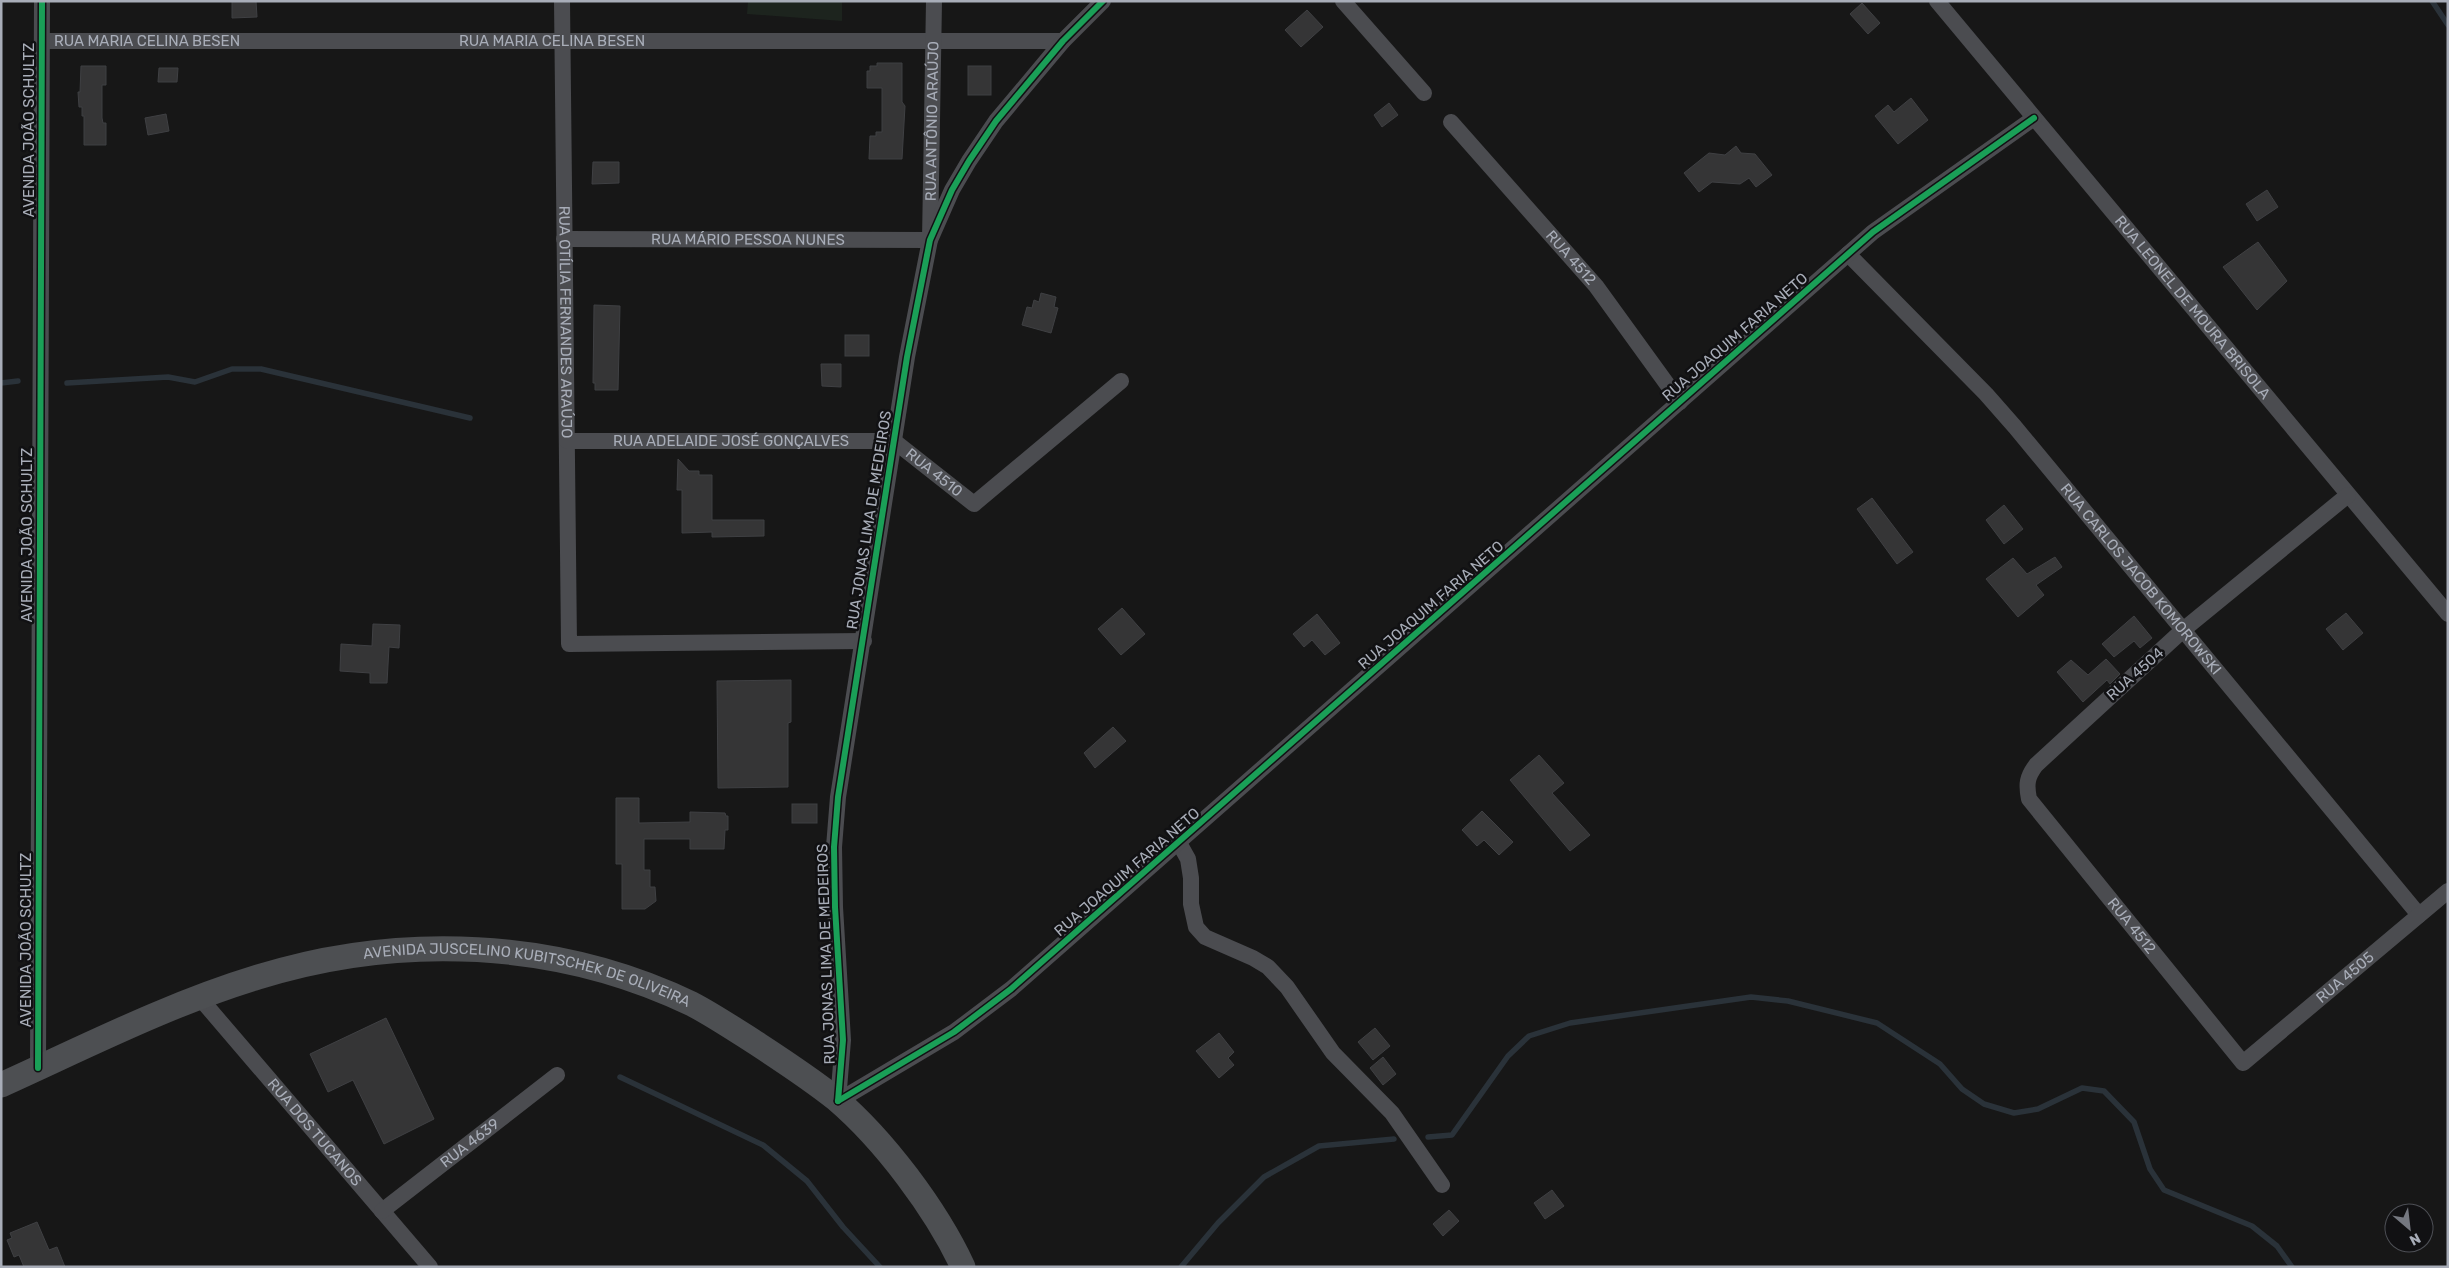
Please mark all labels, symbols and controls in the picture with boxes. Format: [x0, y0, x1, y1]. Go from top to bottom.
street label: RUA MARIA CELINA BESEN [54, 32, 240, 50]
street label: RUA MARIA CELINA BESEN [459, 32, 645, 50]
street label: RUA ANTÔNIO ARAÚJO [922, 41, 942, 201]
street label: AVENIDA JOÃO SCHULTZ [20, 43, 38, 217]
street label: RUA OTÍLIA FERNANDES ARAÚJO [555, 206, 576, 438]
street label: RUA LEONEL DE MOURA BRISOLA [2111, 212, 2274, 403]
street label: RUA 4512 [1542, 227, 1600, 289]
street label: RUA MÁRIO PESSOA NUNES [651, 230, 845, 249]
street label: RUA JOAQUIM FARIA NETO [1659, 269, 1811, 405]
street label: RUA JONAS LIMA DE MEDEIROS [843, 409, 895, 631]
street label: RUA ADELAIDE JOSÉ GONÇALVES [613, 432, 849, 450]
street label: RUA 4510 [902, 445, 966, 500]
street label: AVENIDA JOÃO SCHULTZ [18, 448, 36, 622]
street label: RUA CARLOS JACOB KOMOROWSKI [2057, 480, 2225, 678]
street label: RUA JOAQUIM FARIA NETO [1355, 537, 1507, 673]
street label: RUA 4504 [2103, 644, 2167, 704]
street label: RUA JOAQUIM FARIA NETO [1051, 804, 1203, 940]
street label: RUA JONAS LIMA DE MEDEIROS [813, 843, 839, 1065]
street label: AVENIDA JOÃO SCHULTZ [17, 853, 35, 1027]
street label: RUA 4512 [2104, 894, 2160, 957]
street label: AVENIDA JUSCELINO KUBITSCHEK DE OLIVEIRA [362, 940, 693, 1011]
street label: RUA 4505 [2312, 948, 2378, 1007]
street label: RUA DOS TUCANOS [264, 1075, 366, 1190]
street label: RUA 4639 [437, 1114, 503, 1171]
north arrow [2384, 1203, 2434, 1253]
text: N [2406, 1229, 2423, 1249]

